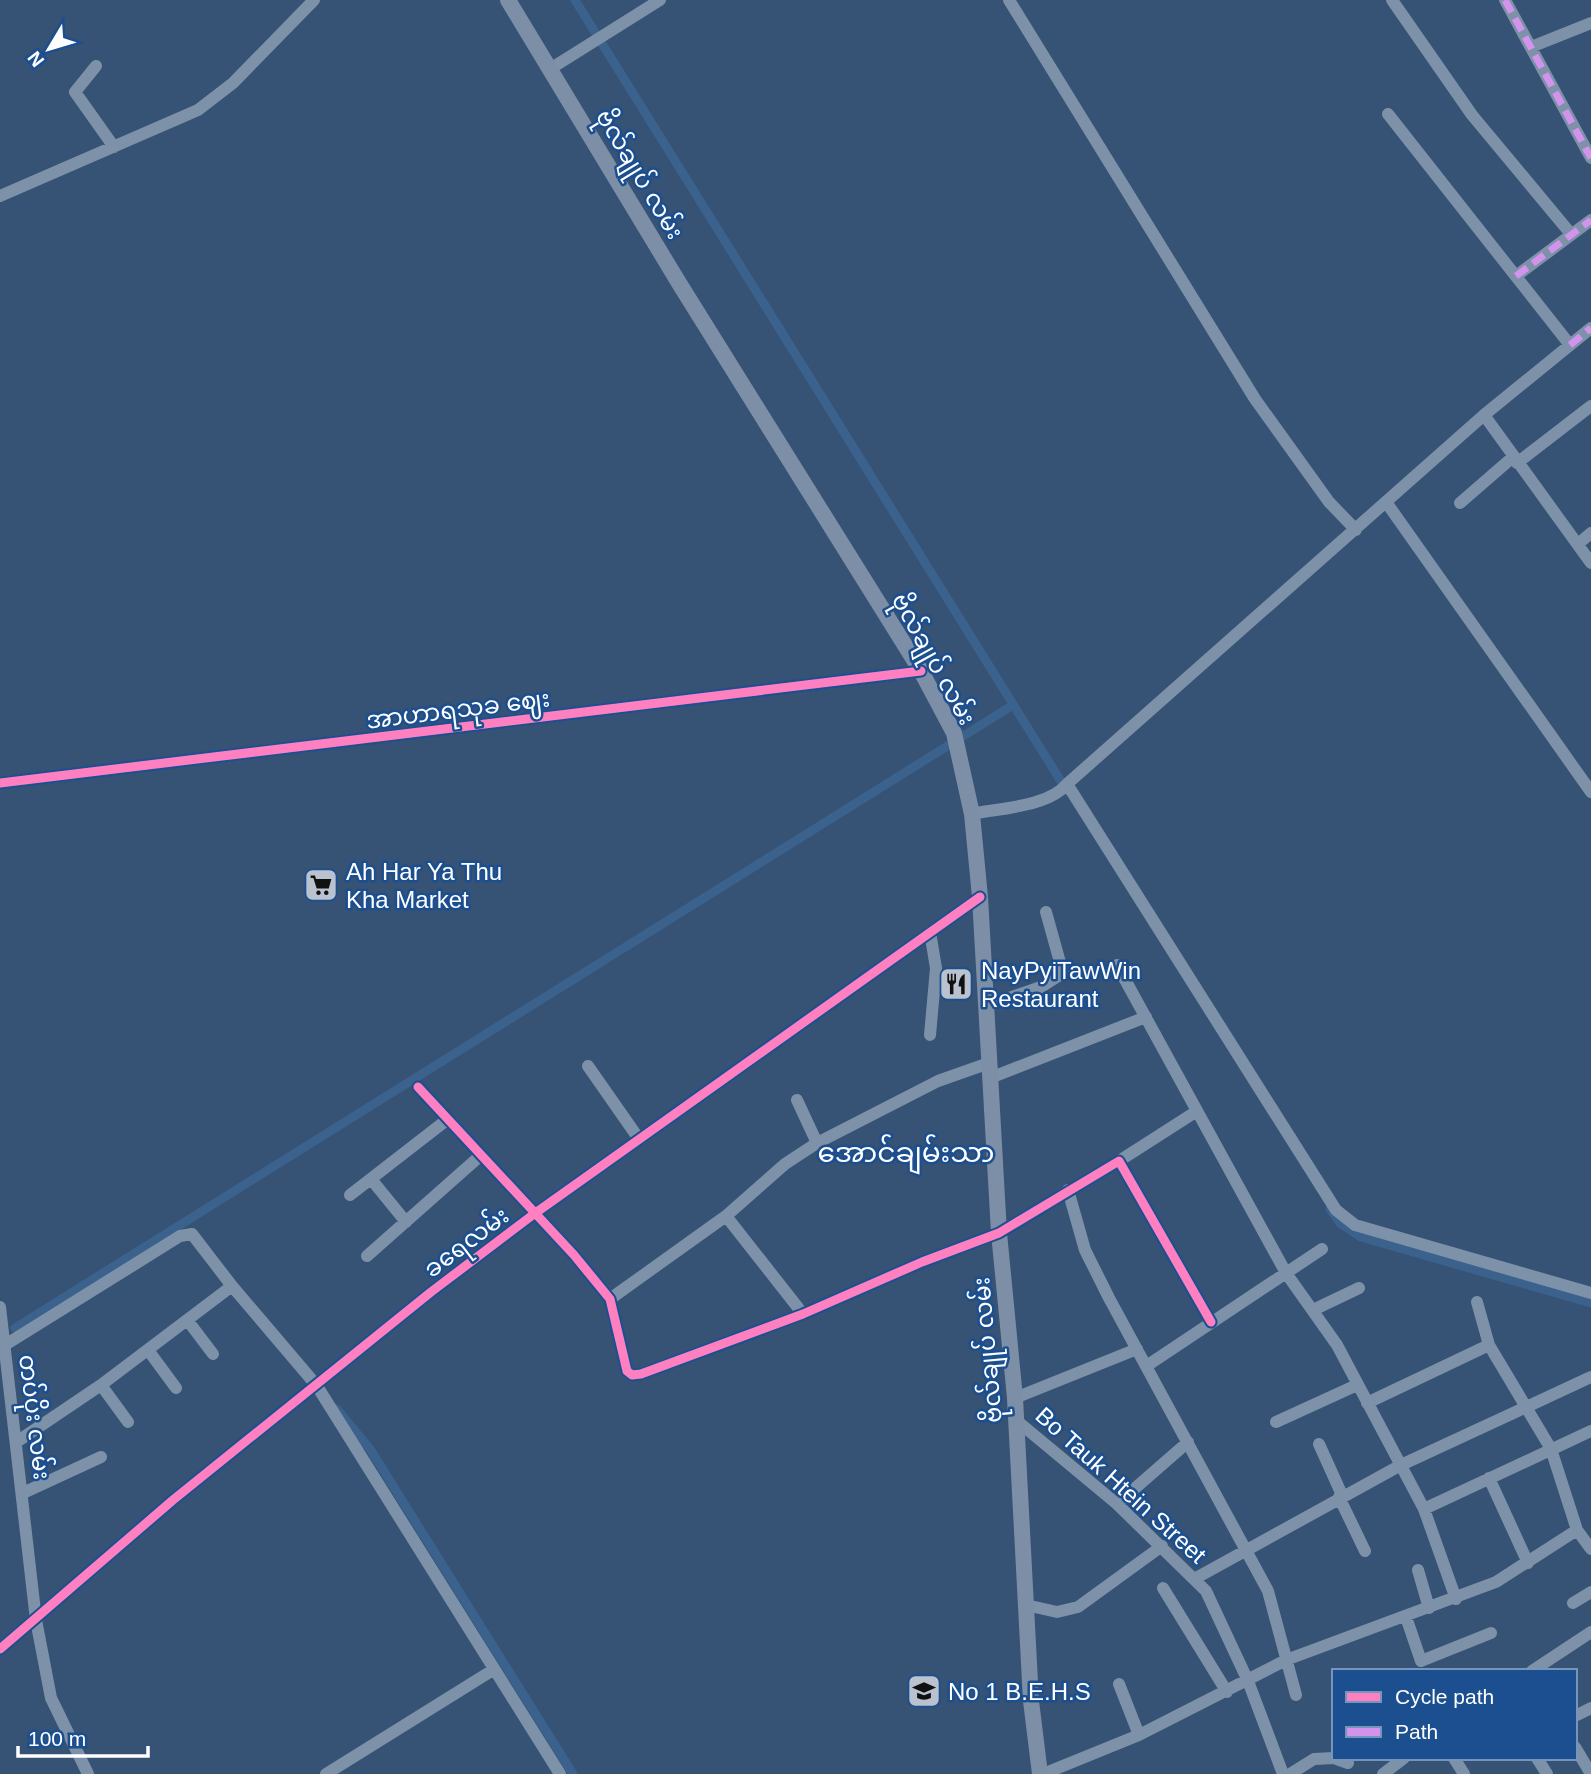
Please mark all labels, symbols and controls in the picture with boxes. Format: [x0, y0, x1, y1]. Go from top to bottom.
north arrow [14, 14, 84, 84]
text: N [23, 47, 48, 71]
street label: ဗိုလ်ချုပ် လမ်း [586, 103, 691, 247]
street label: ဗိုလ်ချုပ် လမ်း [881, 587, 983, 732]
street label: အာဟာရသုခ ဈေး [365, 684, 552, 740]
place label: Ah Har Ya Thu Kha Market [346, 858, 502, 913]
supermarket icon: Ah Har Ya Thu Kha Market [302, 866, 340, 904]
place label: NayPyiTawWin Restaurant [981, 957, 1141, 1012]
restaurant icon: NayPyiTawWin Restaurant [937, 965, 975, 1003]
district label: အောင်ချမ်းသာ [817, 1134, 995, 1175]
street label: ခရေလမ်း [417, 1200, 517, 1287]
street label: ဗိုလ်ချုပ် လမ်း [965, 1275, 1013, 1424]
street label: တပ်ပိုး လမ်း [8, 1353, 58, 1482]
street label: Bo Tauk Htein Street [1030, 1401, 1212, 1569]
legend [1332, 1669, 1577, 1760]
school or university icon: No 1 B.E.H.S [905, 1672, 943, 1710]
place label: No 1 B.E.H.S [948, 1678, 1091, 1705]
text: Cycle path [1395, 1685, 1494, 1708]
scale bar [18, 1714, 147, 1758]
text: Path [1395, 1720, 1438, 1743]
text: 100 m [28, 1727, 86, 1750]

